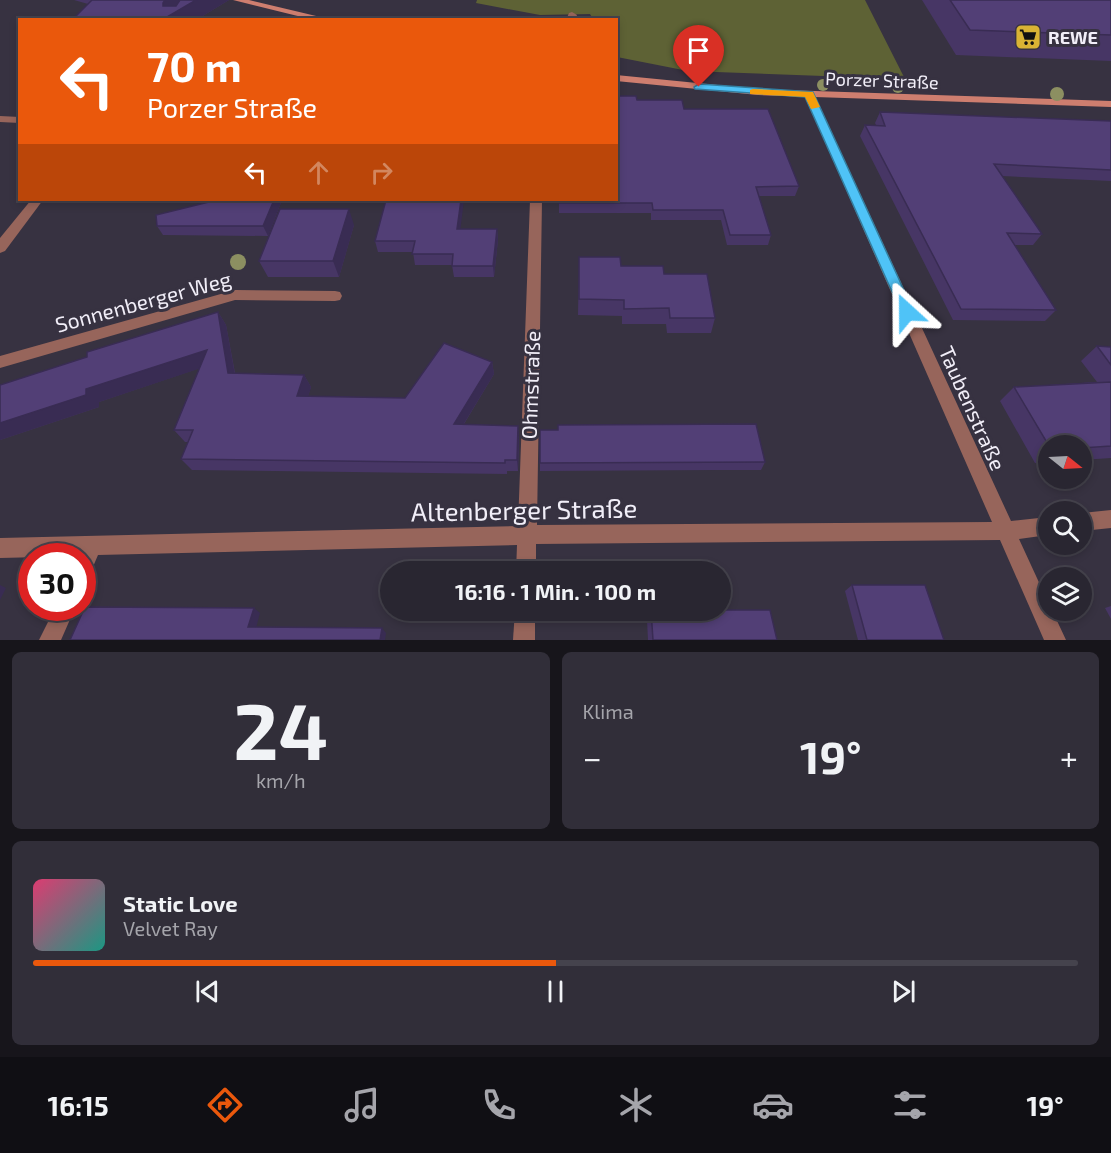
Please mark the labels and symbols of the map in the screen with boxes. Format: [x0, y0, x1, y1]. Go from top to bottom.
supermarket icon: REWE [1013, 22, 1043, 52]
pin [673, 25, 724, 87]
place label: REWE [1048, 26, 1098, 48]
street label: Porzer Straße [825, 67, 939, 93]
street label: Sonnenberger Weg [52, 265, 234, 336]
position arrow [875, 280, 939, 344]
street label: Ohmstraße [516, 330, 544, 440]
street label: Taubenstraße [934, 342, 1012, 474]
north arrow [1038, 435, 1092, 489]
street label: Altenberger Straße [411, 492, 637, 526]
speed limit sign: 30 [18, 543, 96, 621]

